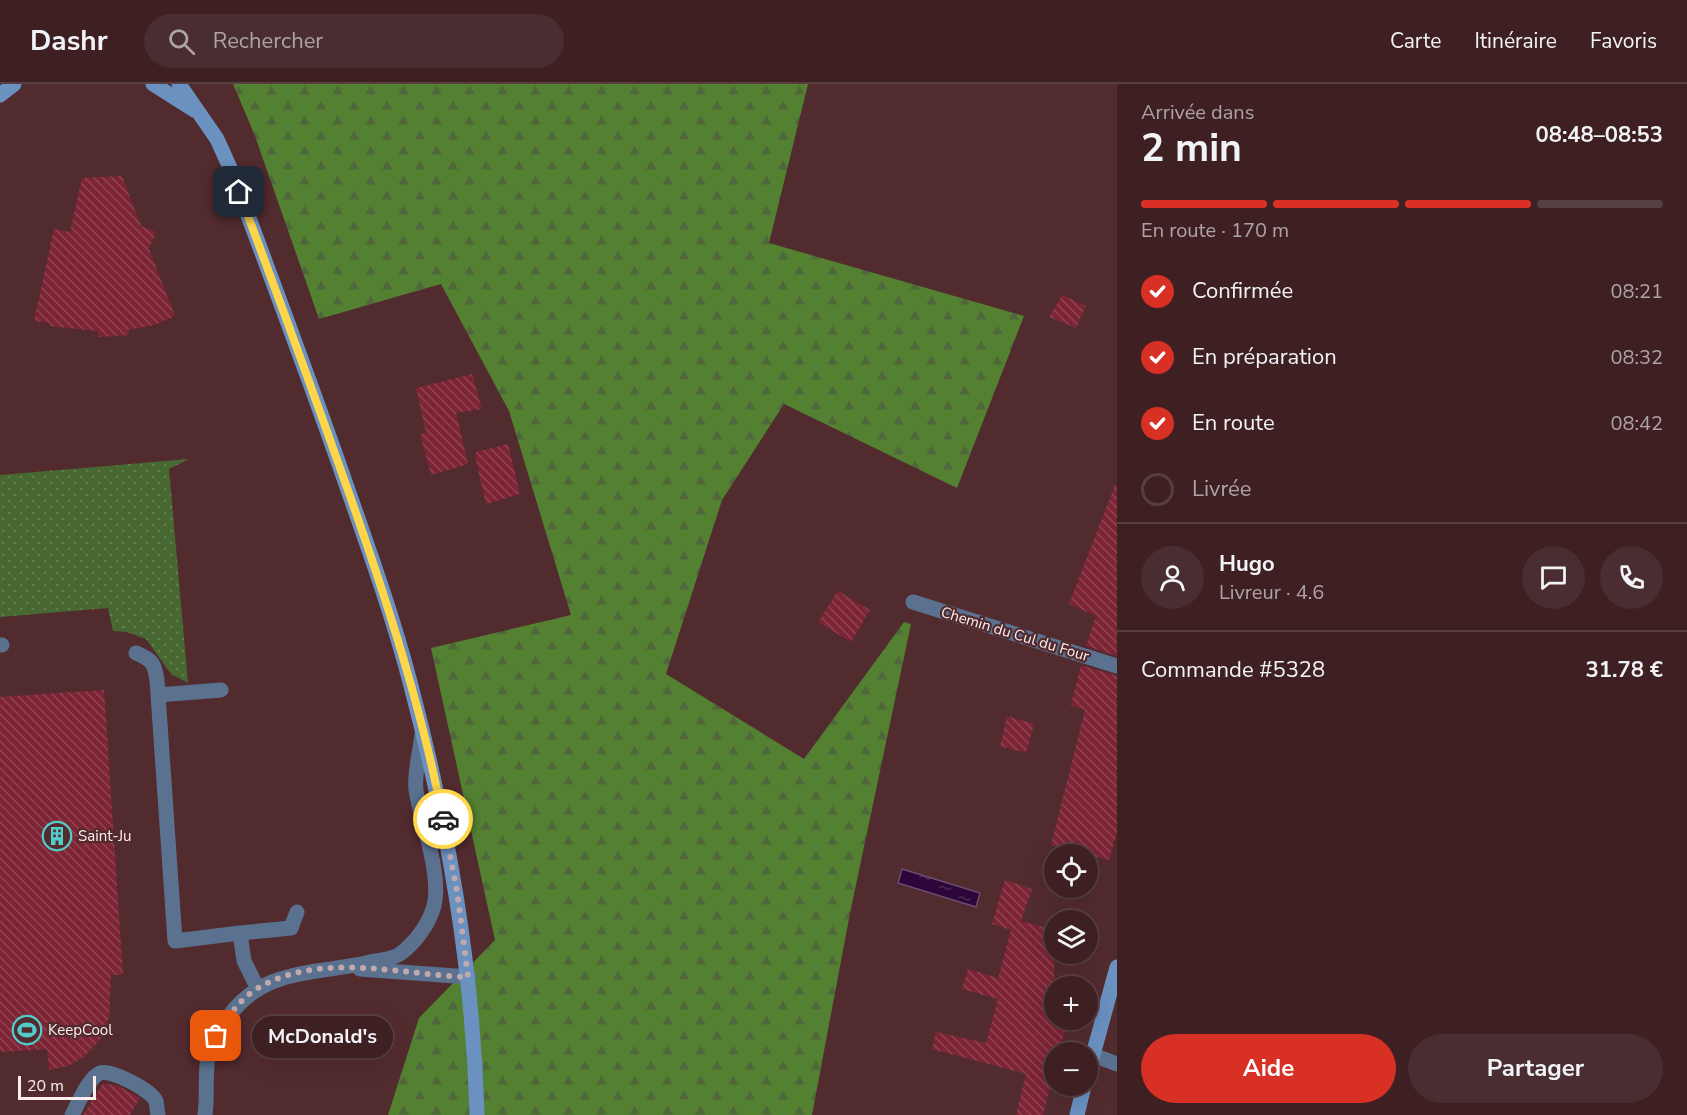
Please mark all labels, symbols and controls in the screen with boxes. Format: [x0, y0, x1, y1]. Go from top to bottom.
search box [144, 14, 564, 68]
text: Dashr [30, 22, 108, 60]
icon: search [165, 25, 198, 58]
text: Rechercher [213, 26, 323, 56]
text: Carte [1390, 27, 1441, 55]
text: Itinéraire [1474, 27, 1557, 55]
text: Favoris [1590, 27, 1657, 55]
text: Arrivée dans [1141, 99, 1254, 126]
text: 08:48–08:53 [1535, 120, 1663, 150]
text: 2 min [1141, 122, 1242, 175]
pin [213, 166, 264, 217]
icon: home [222, 175, 255, 208]
text: En route · 170 m [1141, 217, 1289, 244]
icon: check [1141, 275, 1174, 308]
text: Confirmée [1192, 276, 1293, 306]
text: 08:21 [1610, 278, 1663, 305]
icon: check [1141, 341, 1174, 374]
text: En préparation [1192, 342, 1337, 372]
text: 08:32 [1610, 344, 1663, 371]
icon: check [1141, 407, 1174, 440]
text: En route [1192, 408, 1275, 438]
text: 08:42 [1610, 410, 1663, 437]
text: Livrée [1192, 474, 1252, 504]
button: person [1141, 546, 1204, 609]
button: chat [1522, 546, 1585, 609]
button: phone [1600, 546, 1663, 609]
text: Hugo [1219, 549, 1275, 579]
text: Livreur · 4.6 [1219, 579, 1324, 606]
street label: Chemin du Cul du Four [938, 602, 1092, 666]
text: Commande #5328 [1141, 655, 1325, 685]
text: 31.78 € [1586, 655, 1663, 685]
courier [413, 789, 473, 849]
icon: car [427, 803, 460, 836]
building icon: Saint-Ju [41, 820, 73, 852]
place label: Saint-Ju [78, 826, 132, 846]
map controls [1044, 844, 1098, 1096]
button: locate [1044, 844, 1098, 898]
button: layers [1044, 910, 1098, 964]
button: + [1044, 976, 1098, 1030]
pin [190, 1010, 241, 1061]
sports icon: KeepCool [11, 1014, 43, 1046]
callout: McDonald's [252, 1015, 393, 1057]
icon: bag [199, 1019, 232, 1052]
place label: KeepCool [48, 1020, 113, 1040]
text: McDonald's [268, 1023, 377, 1050]
button: Aide [1141, 1034, 1396, 1103]
button: Partager [1408, 1034, 1663, 1103]
button: − [1044, 1042, 1098, 1096]
scale bar [18, 1073, 96, 1100]
text: 20 m [27, 1075, 64, 1097]

